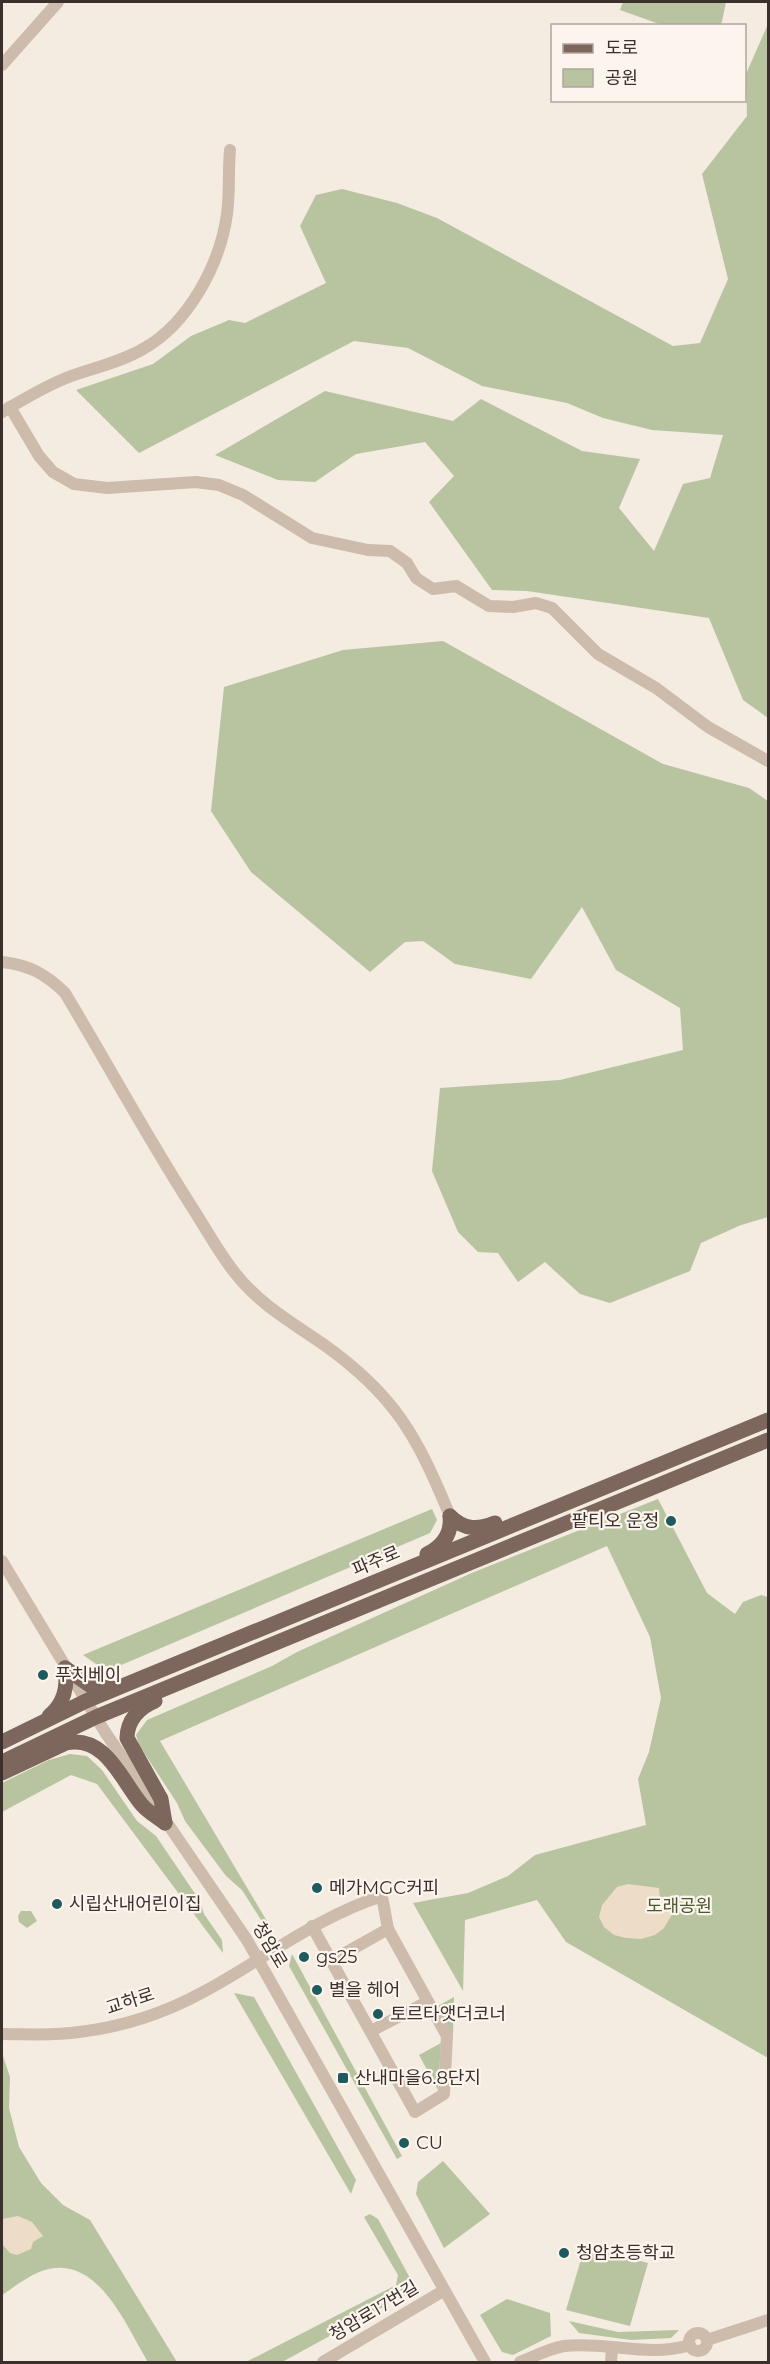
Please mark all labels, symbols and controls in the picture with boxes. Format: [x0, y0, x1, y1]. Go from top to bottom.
legend [551, 24, 746, 102]
text: 도로 [605, 37, 638, 59]
text: 공원 [605, 67, 638, 89]
place label: 팥티오 운정 [571, 1510, 659, 1532]
marker: 팥티오 운정 [664, 1514, 678, 1528]
street label: 파주로 [349, 1541, 403, 1581]
place label: 푸치베이 [55, 1664, 121, 1686]
marker: 푸치베이 [36, 1668, 50, 1682]
place label: 메가MGC커피 [329, 1877, 439, 1899]
marker: 메가MGC커피 [310, 1881, 324, 1895]
place label: 시립산내어린이집 [69, 1893, 201, 1915]
park label: 도래공원 [646, 1895, 712, 1917]
marker: 시립산내어린이집 [50, 1897, 64, 1911]
street label: 청암로 [248, 1918, 292, 1972]
place label: gs25 [316, 1946, 357, 1968]
marker: gs25 [297, 1950, 311, 1964]
place label: 별을 헤어 [329, 1979, 400, 2001]
street label: 교하로 [103, 1983, 157, 2019]
marker: 별을 헤어 [310, 1983, 324, 1997]
place label: 토르타앳더코너 [390, 2003, 506, 2025]
marker: 토르타앳더코너 [371, 2007, 385, 2021]
place label: 산내마을6.8단지 [355, 2067, 481, 2089]
marker: 산내마을6.8단지 [336, 2071, 350, 2085]
place label: CU [416, 2132, 443, 2154]
marker: CU [397, 2136, 411, 2150]
place label: 청암초등학교 [576, 2242, 675, 2264]
marker: 청암초등학교 [557, 2246, 571, 2260]
street label: 청암로17번길 [326, 2276, 422, 2346]

